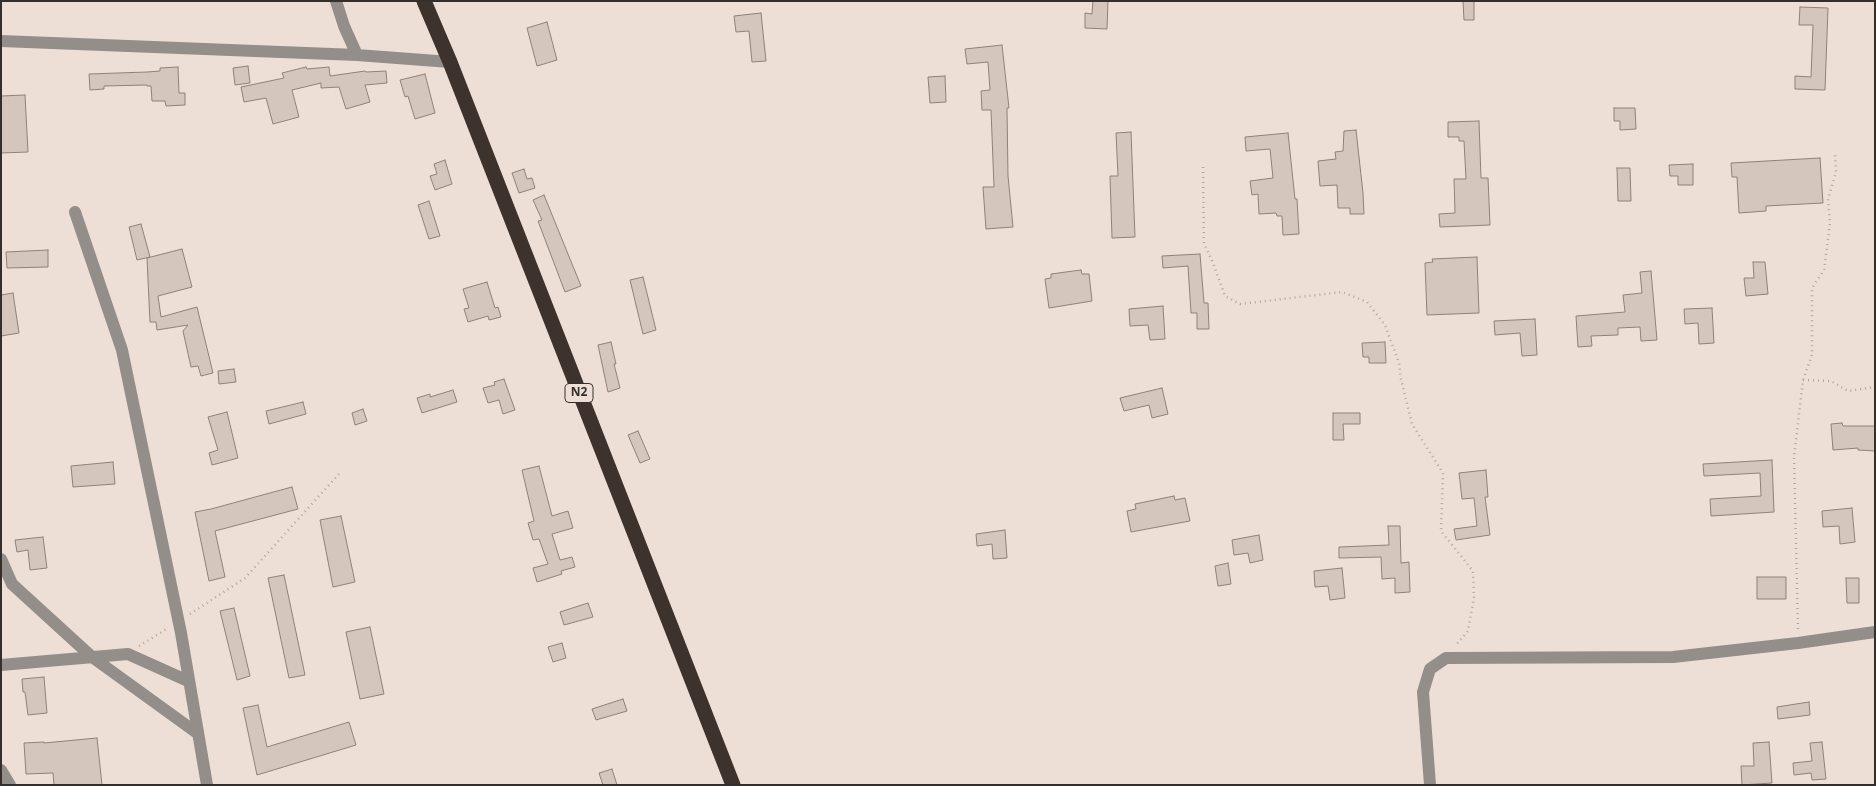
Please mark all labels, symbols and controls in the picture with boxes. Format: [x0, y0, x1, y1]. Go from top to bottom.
road number: N2 [565, 383, 593, 402]

